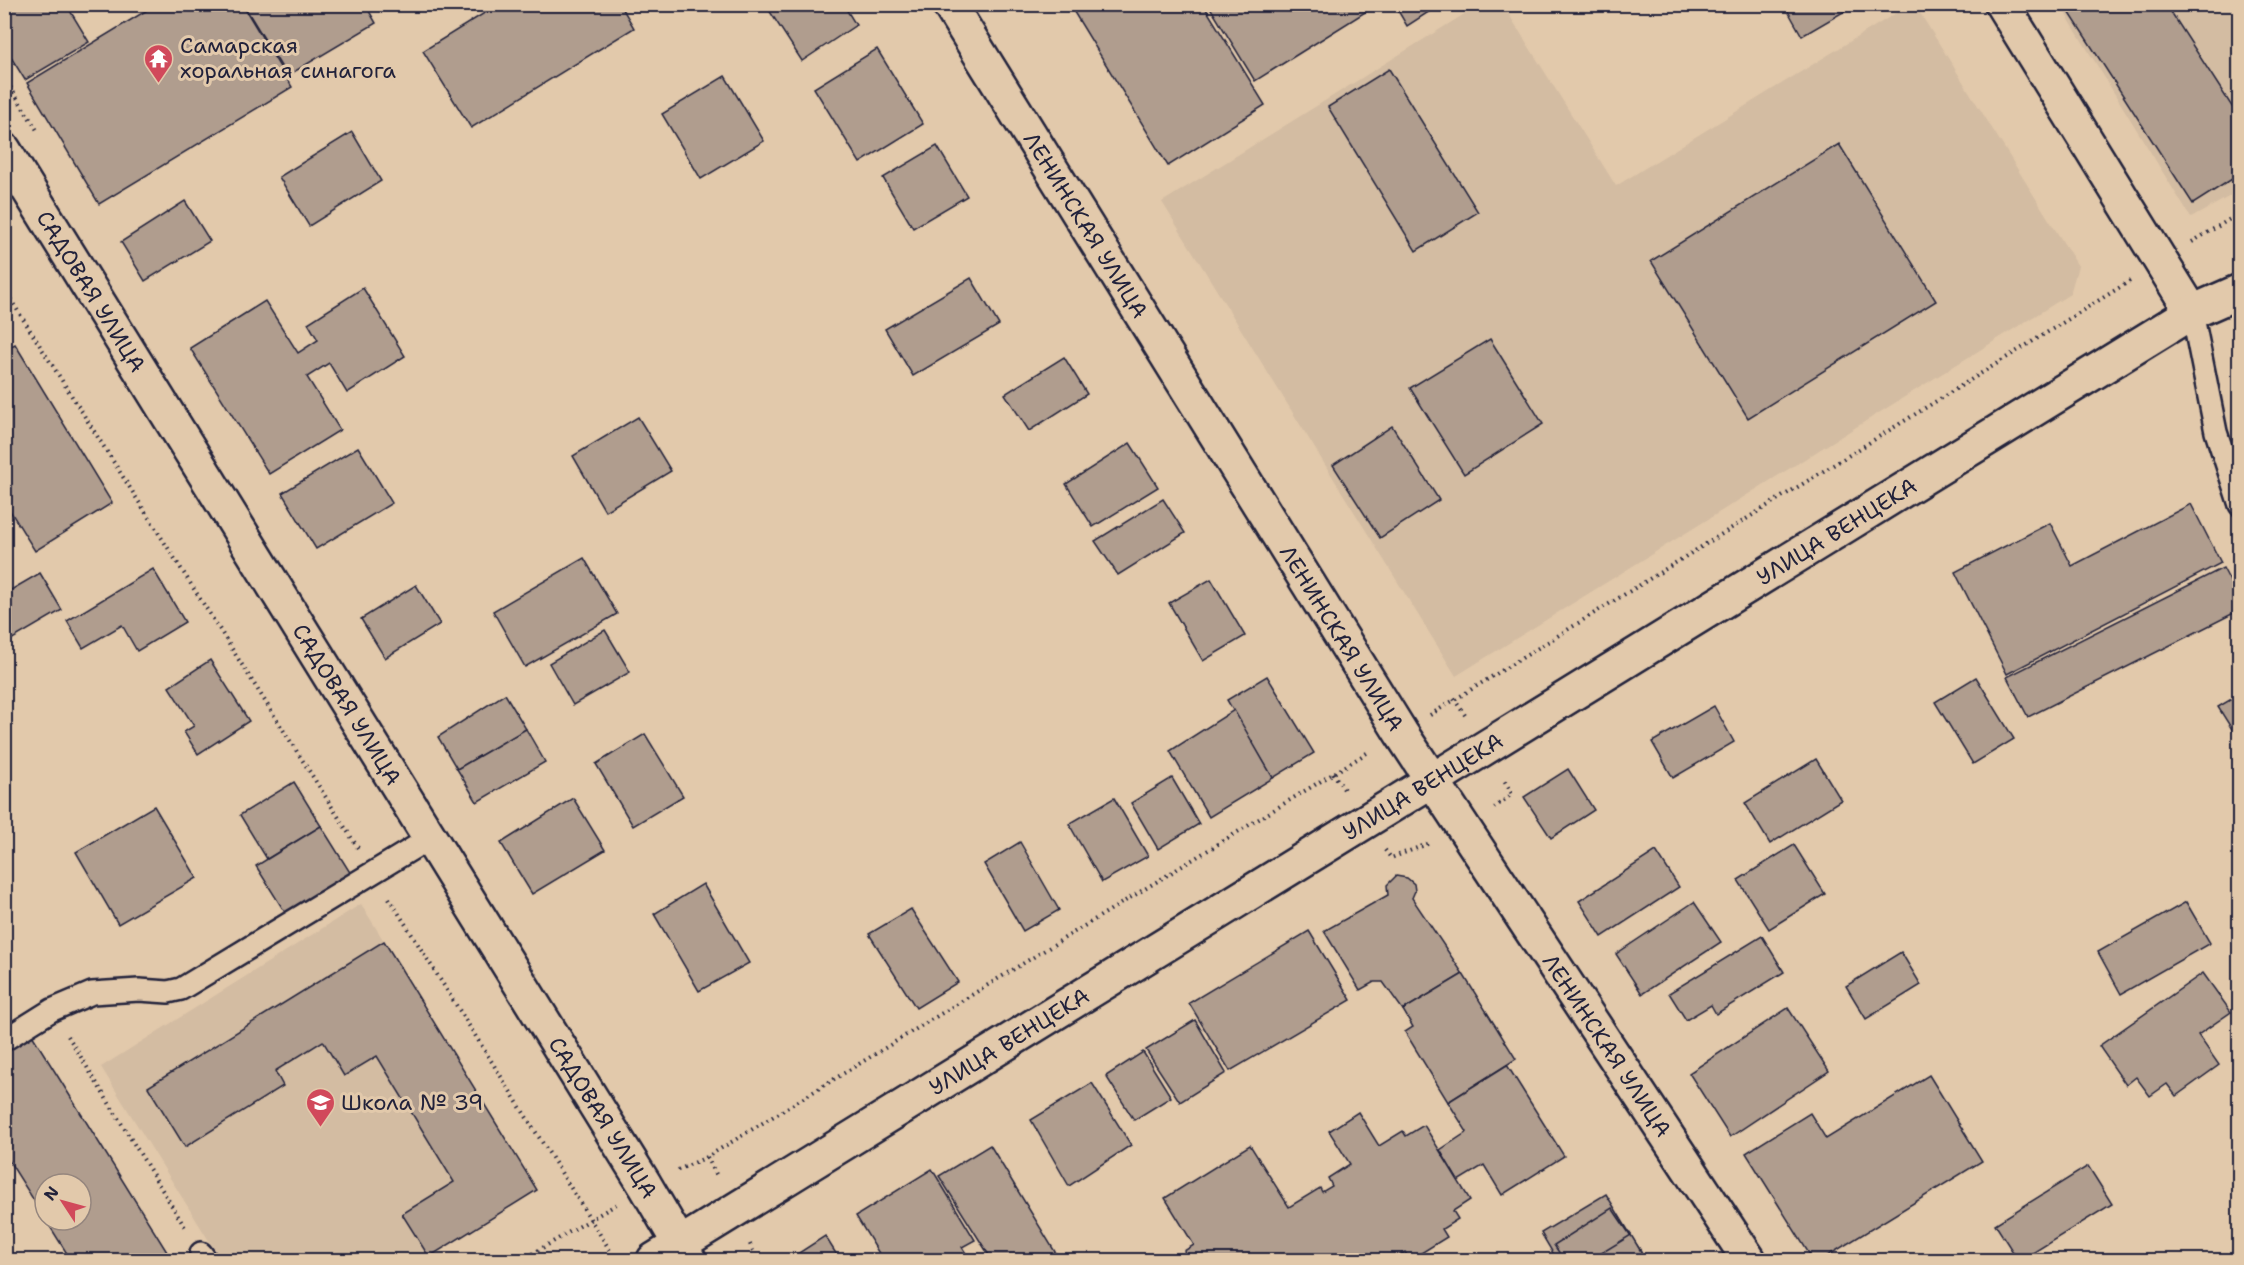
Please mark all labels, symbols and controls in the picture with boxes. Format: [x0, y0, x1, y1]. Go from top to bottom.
place label: Самарская хоральная синагога [180, 31, 396, 85]
temple icon: Самарская хоральная синагога [143, 42, 175, 84]
street label: ЛЕНИНСКАЯ УЛИЦА [1017, 127, 1154, 324]
street label: САДОВАЯ УЛИЦА [30, 205, 152, 378]
street label: УЛИЦА ВЕНЦЕКА [1751, 471, 1922, 592]
street label: ЛЕНИНСКАЯ УЛИЦА [1273, 540, 1410, 737]
street label: САДОВАЯ УЛИЦА [286, 618, 408, 791]
street label: УЛИЦА ВЕНЦЕКА [1337, 726, 1509, 847]
street label: ЛЕНИНСКАЯ УЛИЦА [1536, 948, 1678, 1143]
street label: УЛИЦА ВЕНЦЕКА [924, 981, 1095, 1102]
street label: САДОВАЯ УЛИЦА [542, 1031, 664, 1204]
school or university icon: Школа № 39 [304, 1086, 336, 1128]
place label: Школа № 39 [341, 1088, 483, 1117]
north arrow [33, 1172, 93, 1232]
text: N [39, 1182, 63, 1205]

